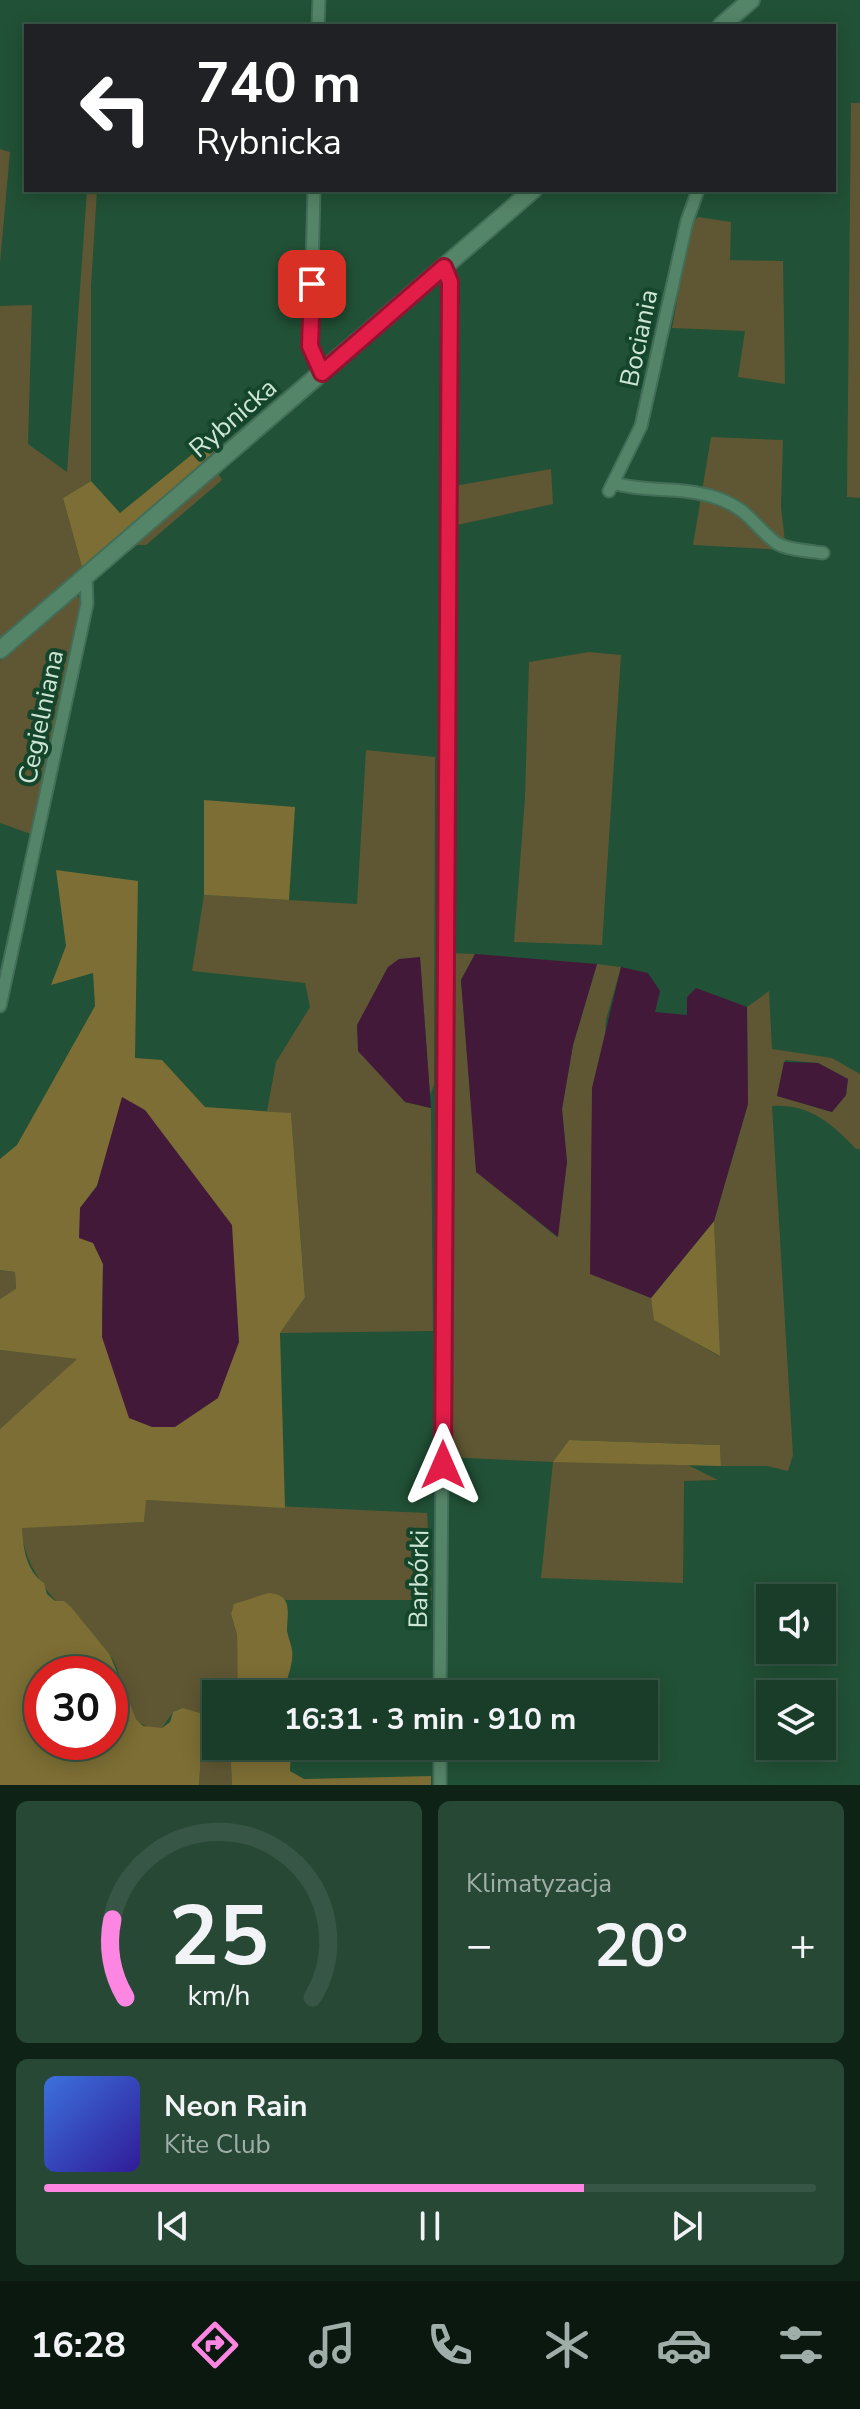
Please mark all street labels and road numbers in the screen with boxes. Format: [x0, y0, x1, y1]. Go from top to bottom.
street label: Bociania [612, 286, 666, 390]
street label: Rybnicka [182, 370, 284, 466]
street label: Cegielniana [10, 647, 72, 787]
street label: Barbórki [401, 1529, 437, 1629]

